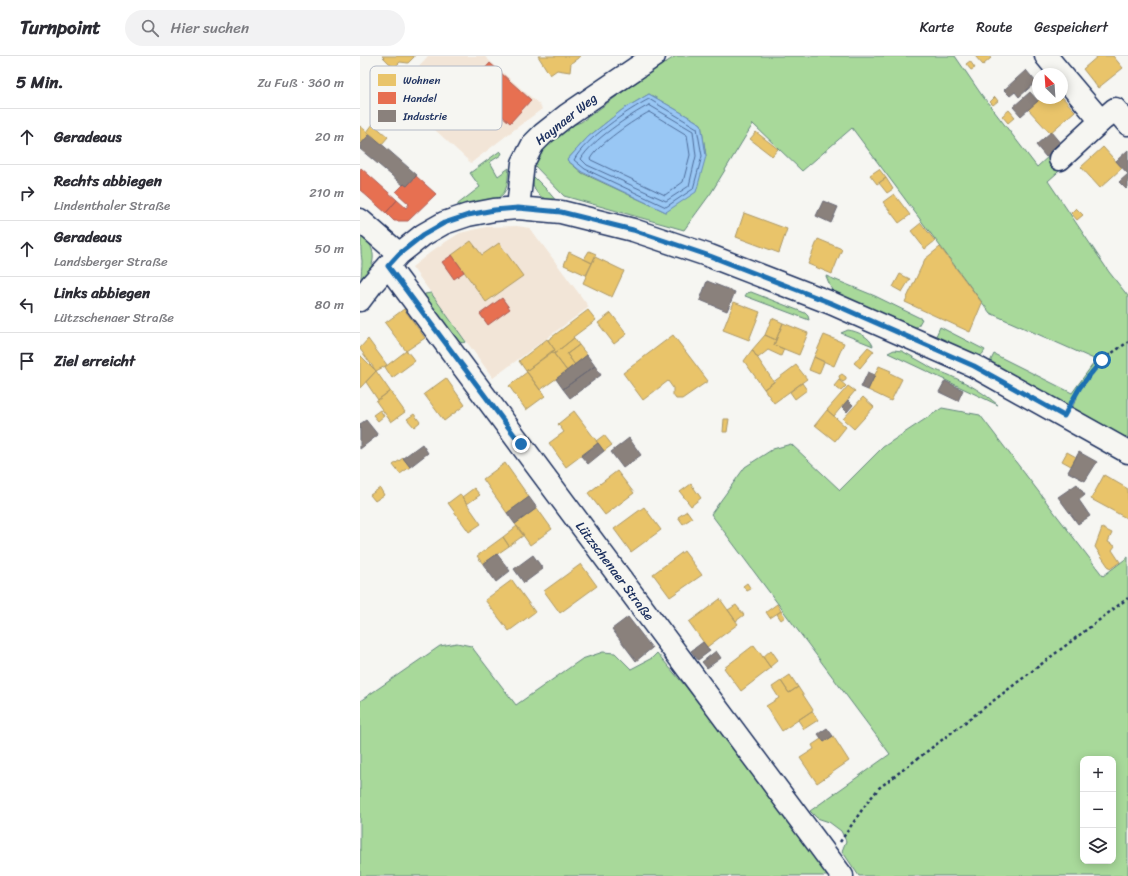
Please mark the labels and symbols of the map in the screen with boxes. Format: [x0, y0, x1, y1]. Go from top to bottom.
legend [370, 66, 502, 130]
north arrow [1032, 68, 1068, 104]
text: Wohnen [403, 71, 440, 90]
street label: Haynaer Weg [530, 87, 603, 151]
text: Handel [403, 89, 438, 108]
text: Industrie [402, 107, 448, 126]
route start [1093, 351, 1111, 369]
route end [512, 435, 530, 453]
street label: Lützschenaer Straße [570, 516, 660, 626]

